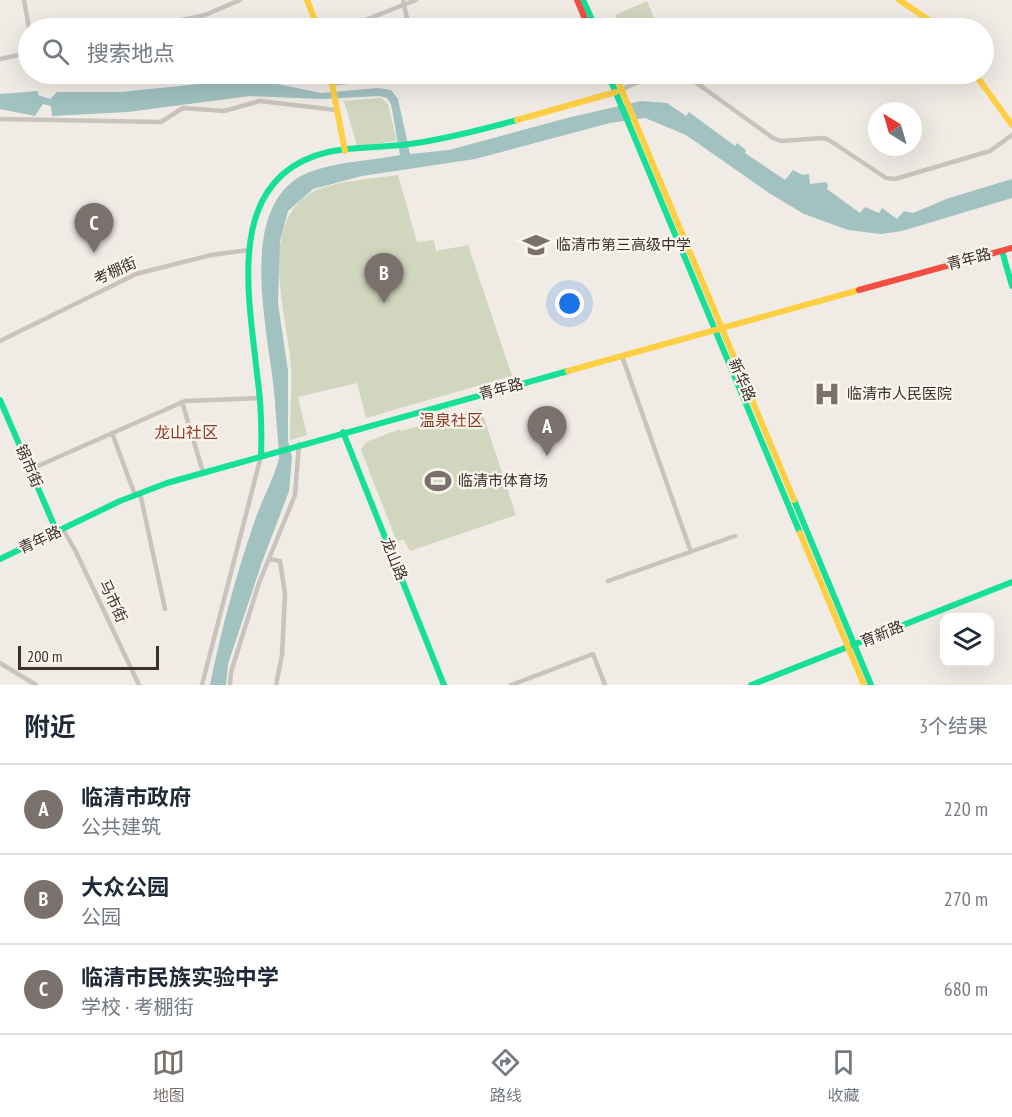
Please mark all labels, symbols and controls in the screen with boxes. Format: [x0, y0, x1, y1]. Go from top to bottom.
search box [18, 18, 994, 84]
icon: search [39, 35, 72, 68]
text: 搜索地点 [87, 39, 175, 67]
north arrow [868, 102, 922, 156]
pin: C [74, 204, 113, 253]
school or university icon: 临清市第三高级中学 [521, 230, 551, 260]
place label: 临清市第三高级中学 [556, 235, 691, 254]
street label: 青年路 [945, 244, 993, 274]
street label: 考棚街 [90, 253, 139, 288]
pin: B [364, 254, 404, 303]
your location [555, 289, 584, 318]
street label: 新华路 [725, 355, 760, 404]
street label: 青年路 [477, 374, 525, 404]
hospital icon: 临清市人民医院 [812, 379, 842, 409]
place label: 临清市人民医院 [847, 384, 952, 403]
pin: A [528, 406, 566, 456]
district label: 温泉社区 [419, 410, 483, 430]
district label: 龙山社区 [154, 422, 218, 442]
street label: 锅市街 [12, 441, 47, 490]
sports icon: 临清市体育场 [423, 466, 453, 496]
place label: 临清市体育场 [458, 471, 548, 490]
street label: 青年路 [15, 521, 64, 558]
street label: 龙山路 [377, 534, 412, 583]
street label: 马市街 [95, 576, 132, 625]
map controls [940, 613, 994, 667]
button: layers [940, 613, 994, 667]
street label: 育新路 [857, 616, 906, 651]
scale bar [18, 643, 159, 670]
text: 200 m [27, 646, 62, 666]
text: 附近 [24, 710, 76, 743]
text: 3个结果 [919, 713, 988, 739]
text: 临清市政府 [81, 783, 191, 811]
text: A [38, 796, 49, 822]
text: 220 m [944, 796, 988, 822]
text: 公共建筑 [81, 814, 161, 840]
text: 大众公园 [81, 873, 169, 901]
text: B [39, 886, 48, 912]
text: 270 m [944, 886, 988, 912]
text: 公园 [81, 904, 121, 930]
text: 临清市民族实验中学 [81, 963, 279, 991]
text: C [39, 976, 48, 1002]
text: 680 m [944, 976, 988, 1002]
text: 学校 · 考棚街 [81, 994, 194, 1020]
tab: 地图 [152, 1046, 185, 1106]
tab: 路线 [489, 1046, 522, 1106]
tab: 收藏 [827, 1046, 860, 1106]

